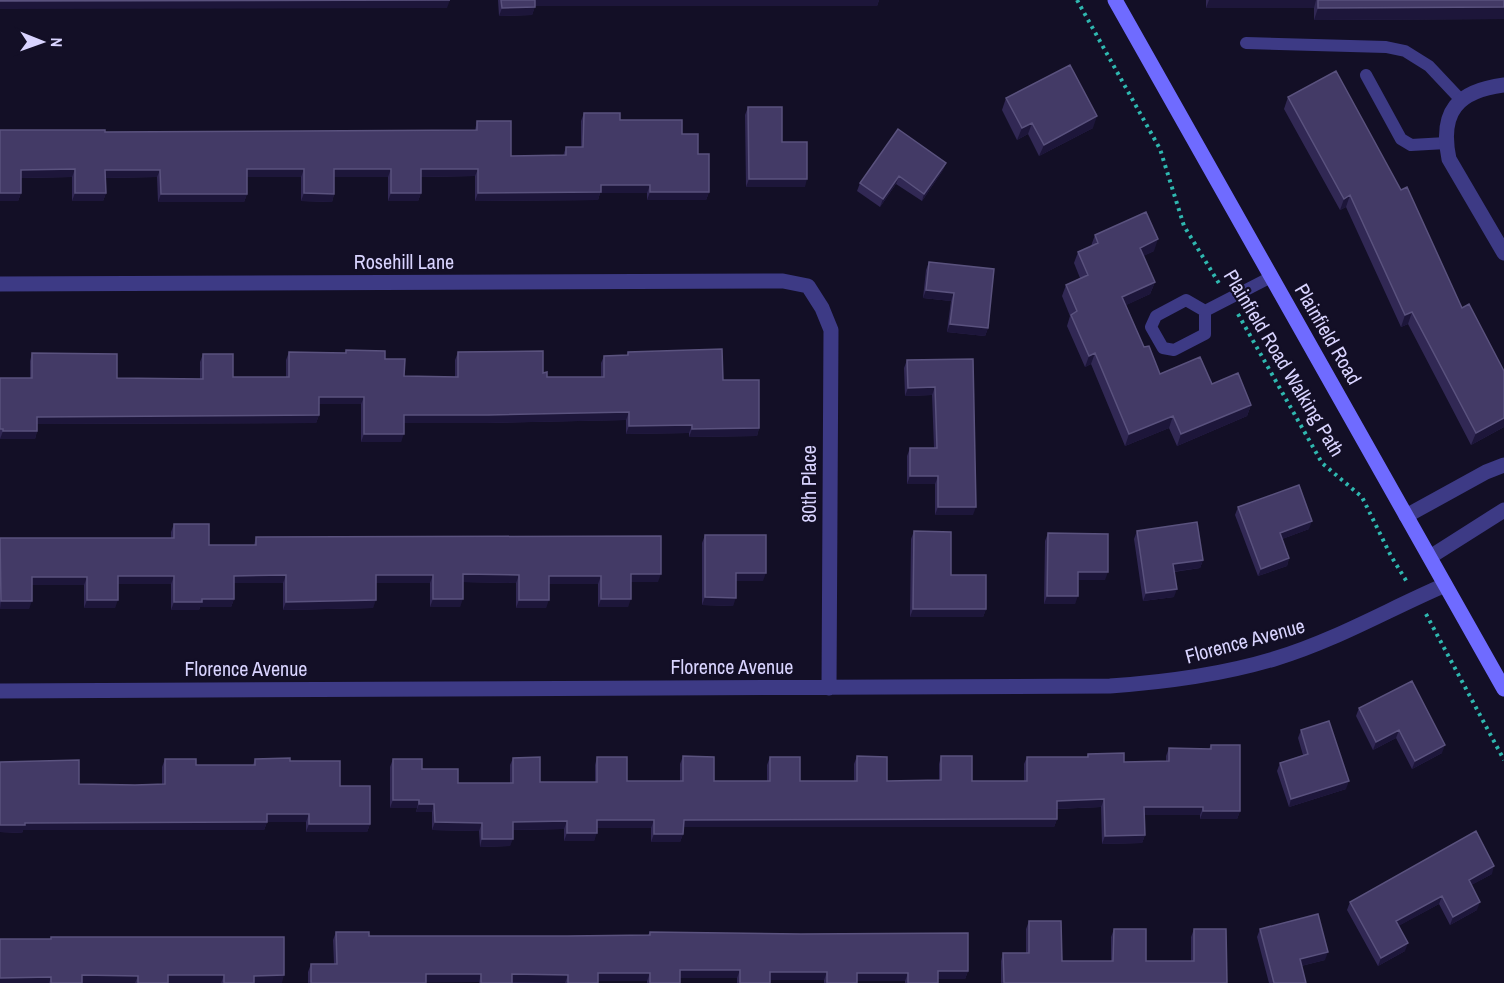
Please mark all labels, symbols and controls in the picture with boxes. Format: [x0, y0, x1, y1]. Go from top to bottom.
north arrow [12, 12, 72, 72]
text: N [46, 37, 68, 47]
street label: Rosehill Lane [354, 248, 454, 275]
street label: Plainfield Road Walking Path [1218, 264, 1351, 461]
street label: Plainfield Road [1289, 278, 1368, 389]
street label: 80th Place [795, 445, 822, 523]
street label: Florence Avenue [1182, 612, 1308, 669]
street label: Florence Avenue [671, 653, 793, 680]
street label: Florence Avenue [185, 655, 307, 682]

